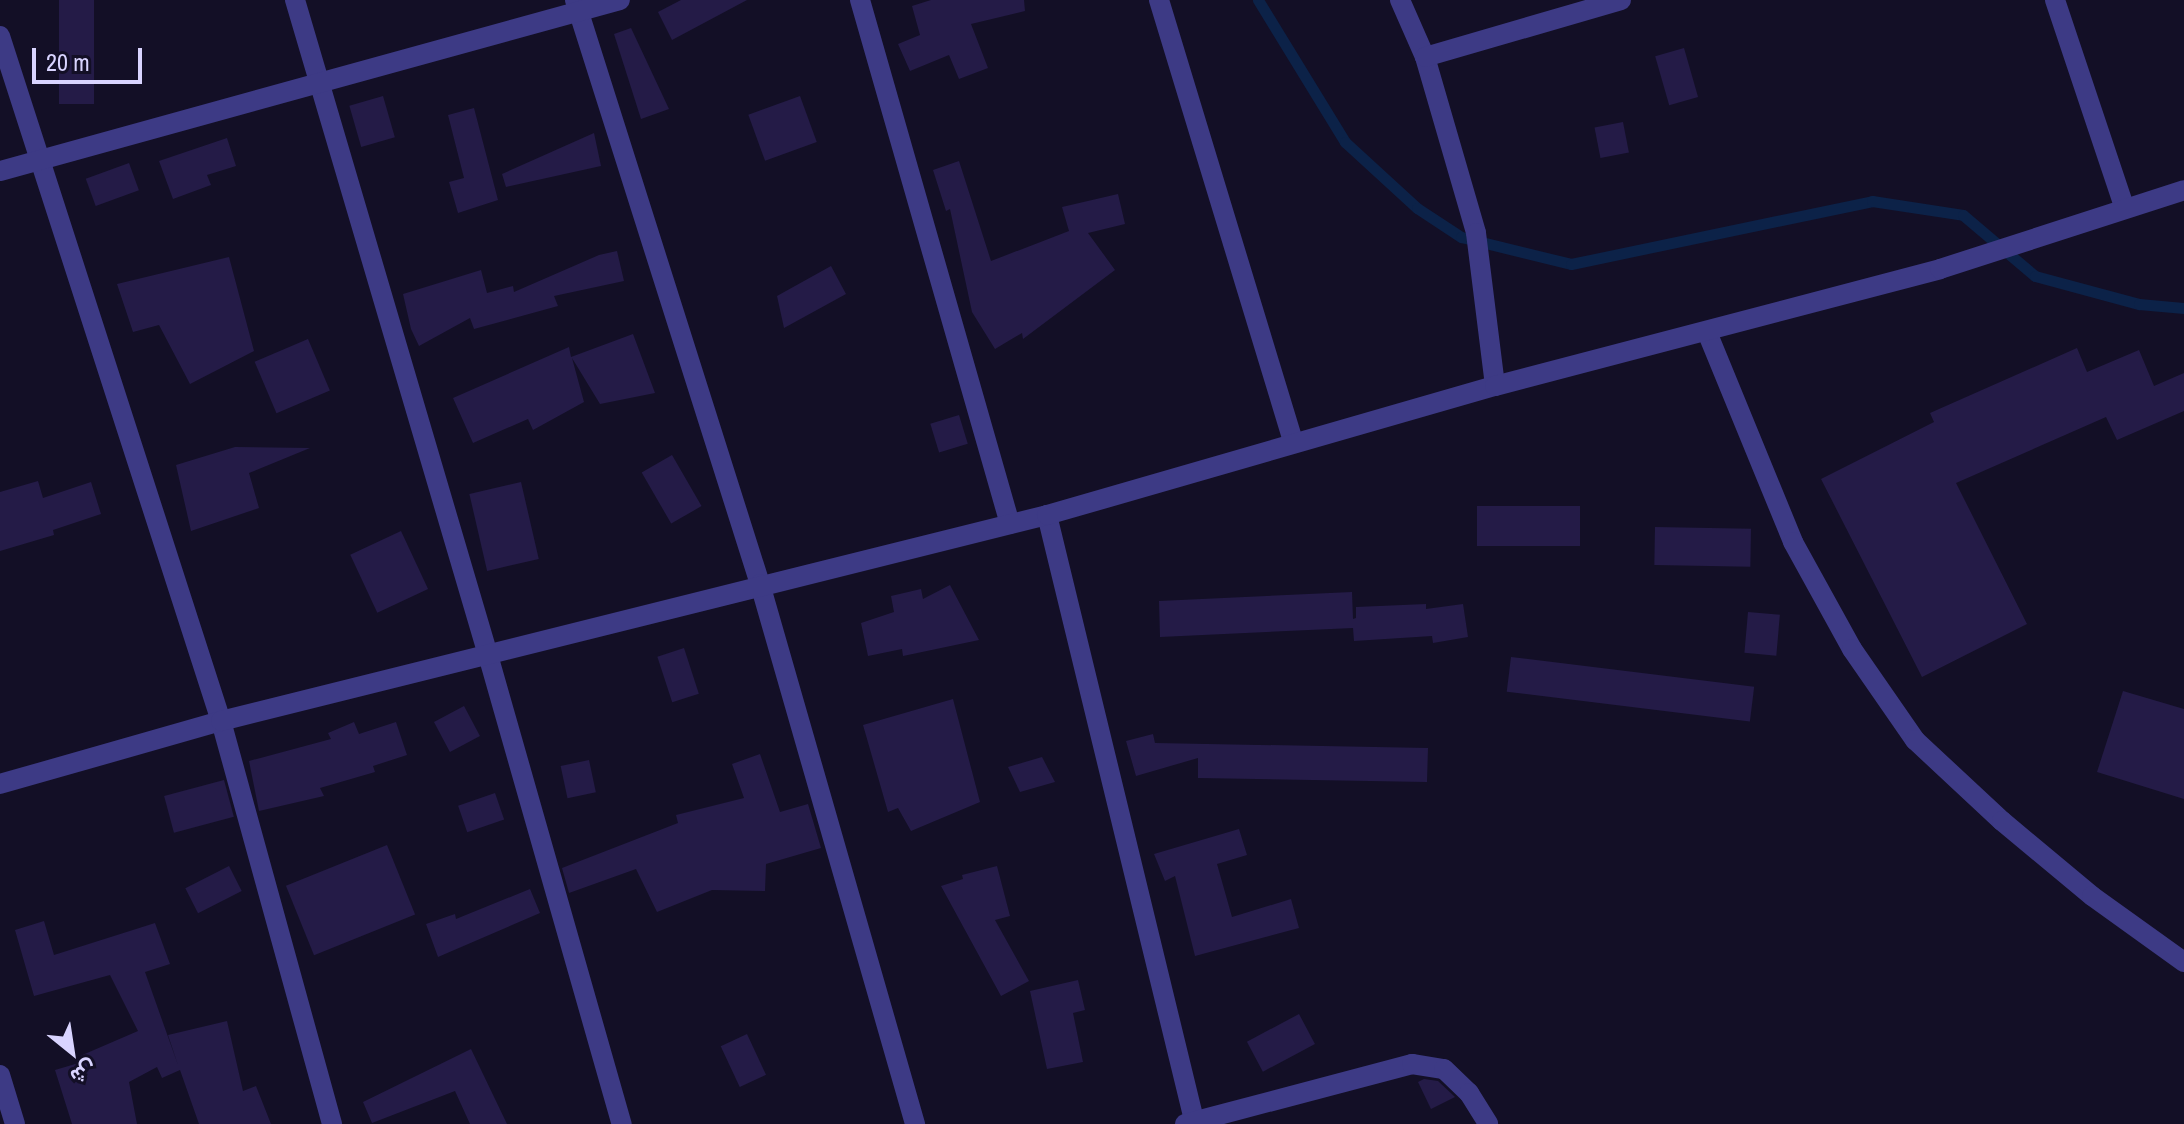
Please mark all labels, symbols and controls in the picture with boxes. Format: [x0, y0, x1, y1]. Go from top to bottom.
scale bar [36, 32, 146, 82]
text: 20 m [46, 46, 90, 78]
north arrow [32, 1012, 112, 1092]
text: ش [65, 1053, 103, 1092]

